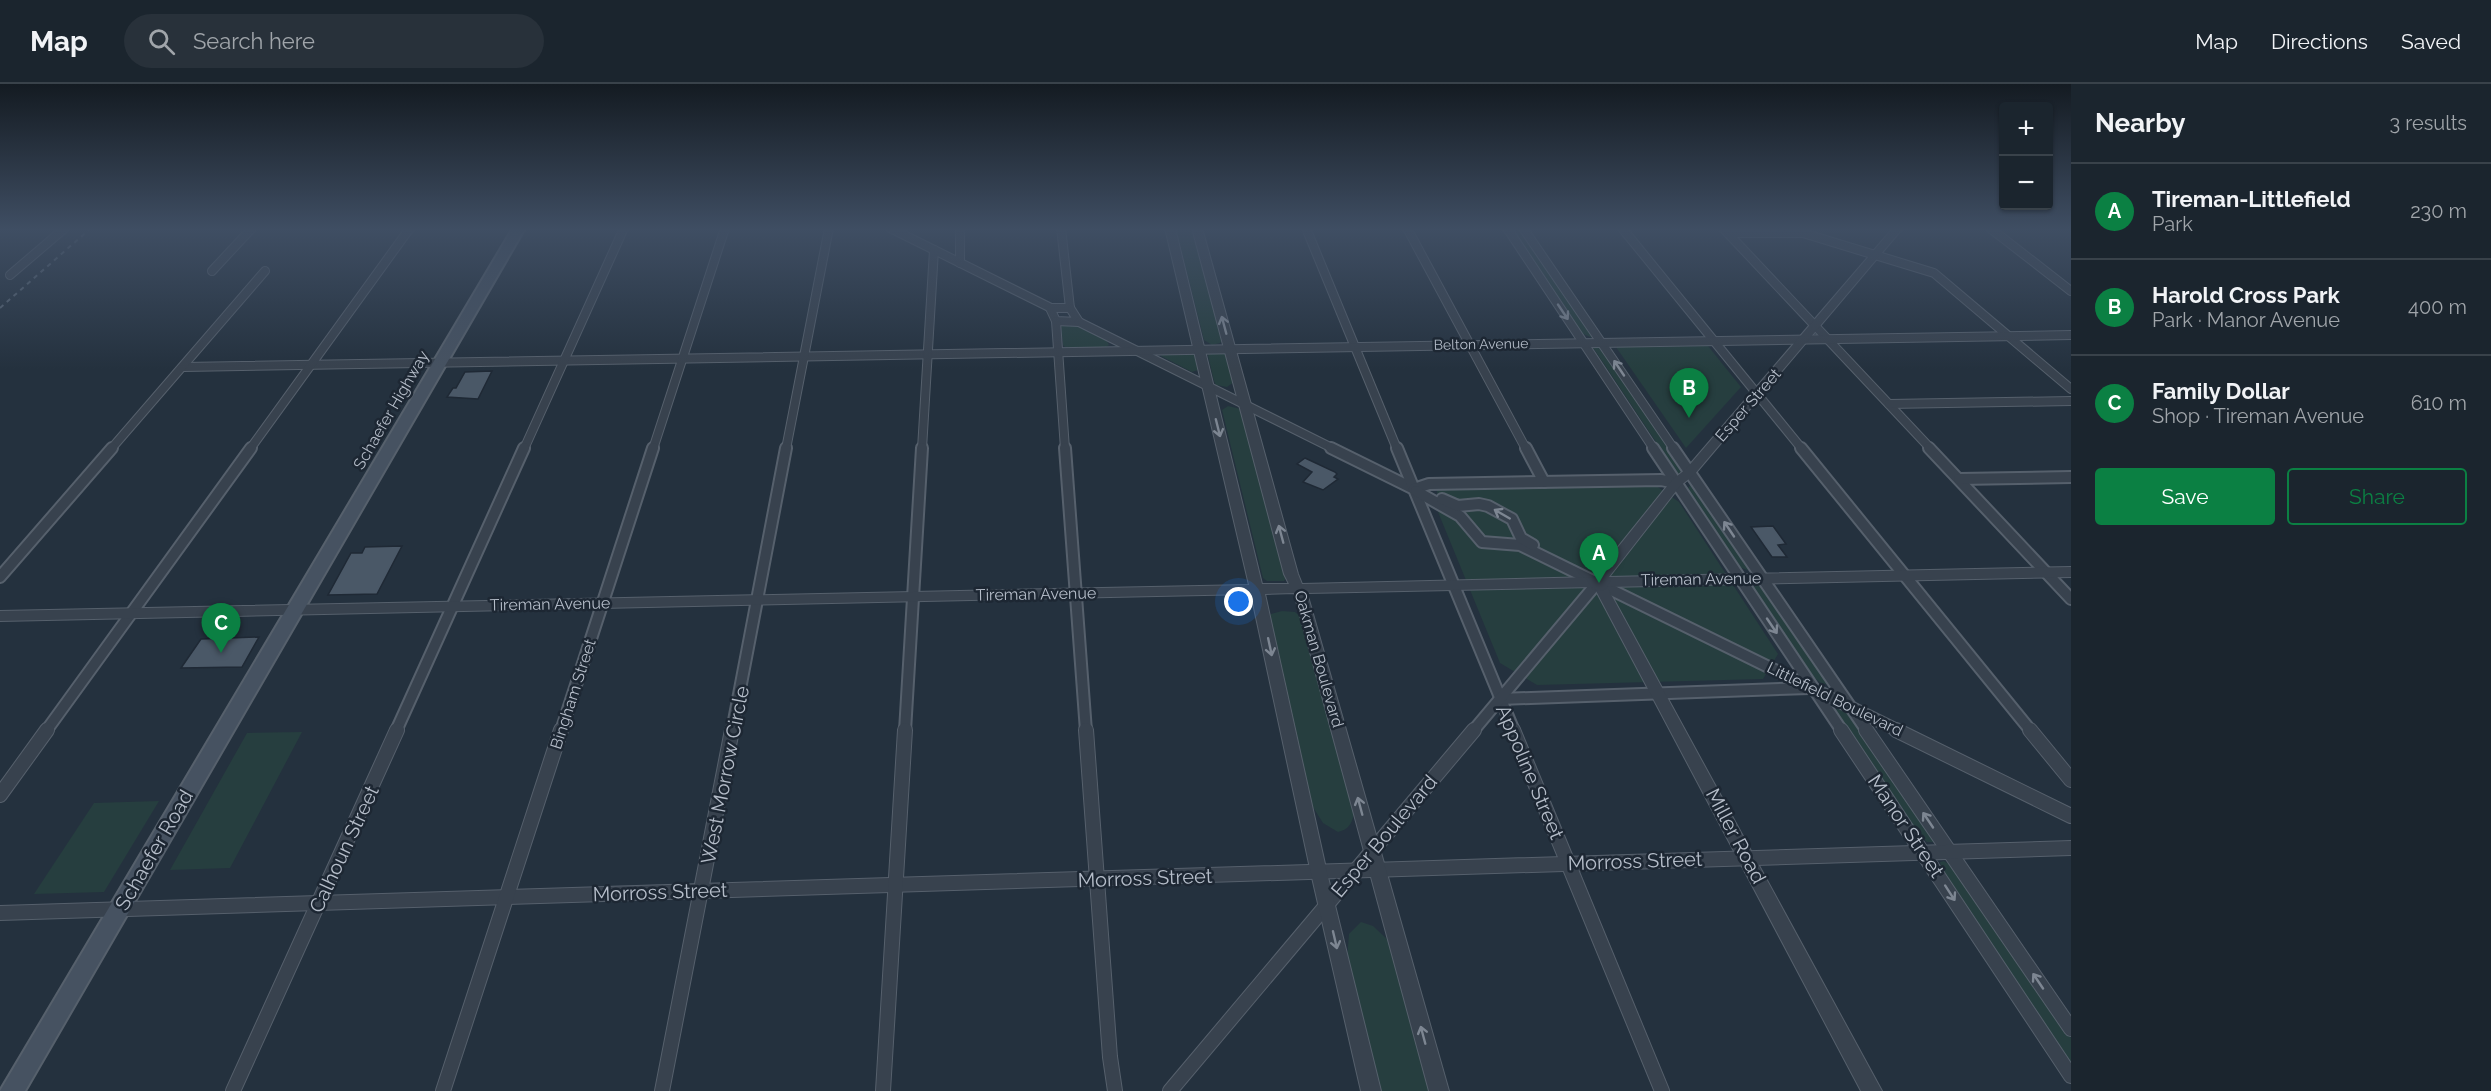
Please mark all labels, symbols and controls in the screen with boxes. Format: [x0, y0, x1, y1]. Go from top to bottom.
search box [124, 14, 544, 68]
text: Map [30, 25, 88, 58]
icon: search [145, 25, 178, 58]
text: Search here [193, 28, 315, 54]
text: Map [2195, 29, 2238, 54]
text: Directions [2271, 29, 2368, 54]
text: Saved [2401, 29, 2461, 54]
map controls [1999, 102, 2053, 210]
button: + [1999, 102, 2053, 156]
text: Nearby [2095, 108, 2185, 138]
text: 3 results [2389, 111, 2467, 135]
button: − [1999, 156, 2053, 210]
text: Tireman-Littlefield [2152, 186, 2351, 212]
text: A [2108, 199, 2121, 223]
text: 230 m [2410, 199, 2467, 223]
text: Park [2152, 212, 2193, 236]
text: Harold Cross Park [2152, 282, 2340, 308]
text: B [2108, 295, 2121, 319]
text: 400 m [2408, 295, 2467, 319]
one-way arrow [1557, 303, 1569, 319]
text: Park · Manor Avenue [2152, 308, 2340, 332]
one-way arrow [1218, 316, 1229, 335]
street label: Belton Avenue [1434, 335, 1528, 353]
street label: Schaefer Highway [349, 347, 433, 473]
one-way arrow [1613, 361, 1625, 377]
street label: Esper Street [1711, 364, 1785, 445]
pin: B [1670, 368, 1708, 418]
text: Family Dollar [2152, 378, 2290, 404]
text: C [2108, 391, 2121, 415]
text: 610 m [2411, 391, 2467, 415]
text: Shop · Tireman Avenue [2152, 404, 2364, 428]
one-way arrow [1213, 418, 1225, 437]
button: Save [2095, 468, 2275, 525]
button: Share [2287, 468, 2467, 525]
one-way arrow [1494, 507, 1511, 519]
one-way arrow [1723, 521, 1735, 538]
one-way arrow [1274, 525, 1286, 544]
pin: A [1580, 534, 1618, 583]
street label: Tireman Avenue [1641, 568, 1761, 590]
street label: Tireman Avenue [976, 583, 1096, 605]
your location [1224, 587, 1253, 616]
street label: Oakman Boulevard [1290, 588, 1348, 730]
street label: Tireman Avenue [490, 593, 610, 615]
pin: C [202, 604, 240, 653]
one-way arrow [1766, 618, 1778, 634]
street label: Bingham Street [546, 636, 600, 751]
one-way arrow [1265, 637, 1276, 656]
street label: Littlefield Boulevard [1764, 658, 1906, 740]
street label: West Morrow Circle [696, 684, 754, 866]
street label: Appoline Street [1491, 701, 1569, 843]
street label: Esper Boulevard [1326, 770, 1442, 902]
street label: Manor Street [1863, 770, 1949, 882]
street label: Calhoun Street [304, 781, 384, 916]
street label: Miller Road [1701, 784, 1771, 888]
street label: Schaefer Road [110, 786, 198, 914]
one-way arrow [1354, 797, 1365, 816]
one-way arrow [1922, 813, 1934, 829]
street label: Morross Street [1567, 847, 1703, 875]
street label: Morross Street [1077, 864, 1213, 892]
street label: Morross Street [592, 878, 728, 906]
one-way arrow [1944, 885, 1957, 902]
one-way arrow [1330, 930, 1342, 949]
one-way arrow [2032, 973, 2044, 990]
one-way arrow [1417, 1025, 1429, 1044]

